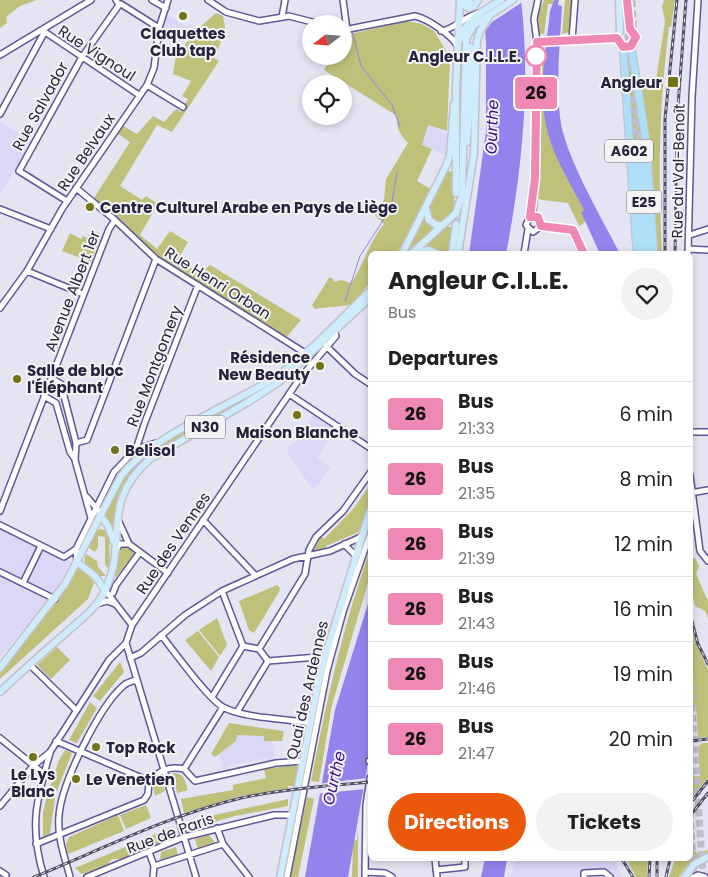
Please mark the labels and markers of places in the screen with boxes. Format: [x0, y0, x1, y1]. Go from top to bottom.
marker: Claquettes Club tap [177, 10, 189, 22]
place label: Claquettes Club tap [140, 23, 226, 61]
marker: Angleur C.I.L.E. [525, 45, 547, 67]
place label: Angleur C.I.L.E. [408, 46, 521, 67]
place label: Angleur [600, 72, 663, 93]
marker: Angleur [666, 75, 680, 89]
place label: Centre Culturel Arabe en Pays de Liège [100, 197, 397, 218]
marker: Centre Culturel Arabe en Pays de Liège [84, 201, 96, 213]
place label: Résidence New Beauty [218, 347, 311, 385]
place label: Salle de bloc l'Éléphant [27, 360, 124, 398]
marker: Résidence New Beauty [314, 360, 326, 372]
marker: Salle de bloc l'Éléphant [11, 373, 23, 385]
marker: Maison Blanche [291, 409, 303, 421]
place label: Maison Blanche [236, 422, 358, 443]
place label: Belisol [125, 440, 175, 461]
marker: Belisol [109, 444, 121, 456]
place label: Top Rock [106, 737, 176, 758]
marker: Top Rock [90, 741, 102, 753]
marker: Le Lys Blanc [27, 751, 39, 763]
place label: Le Lys Blanc [11, 764, 55, 802]
place label: Le Venetien [86, 769, 175, 790]
marker: Le Venetien [70, 773, 82, 785]

